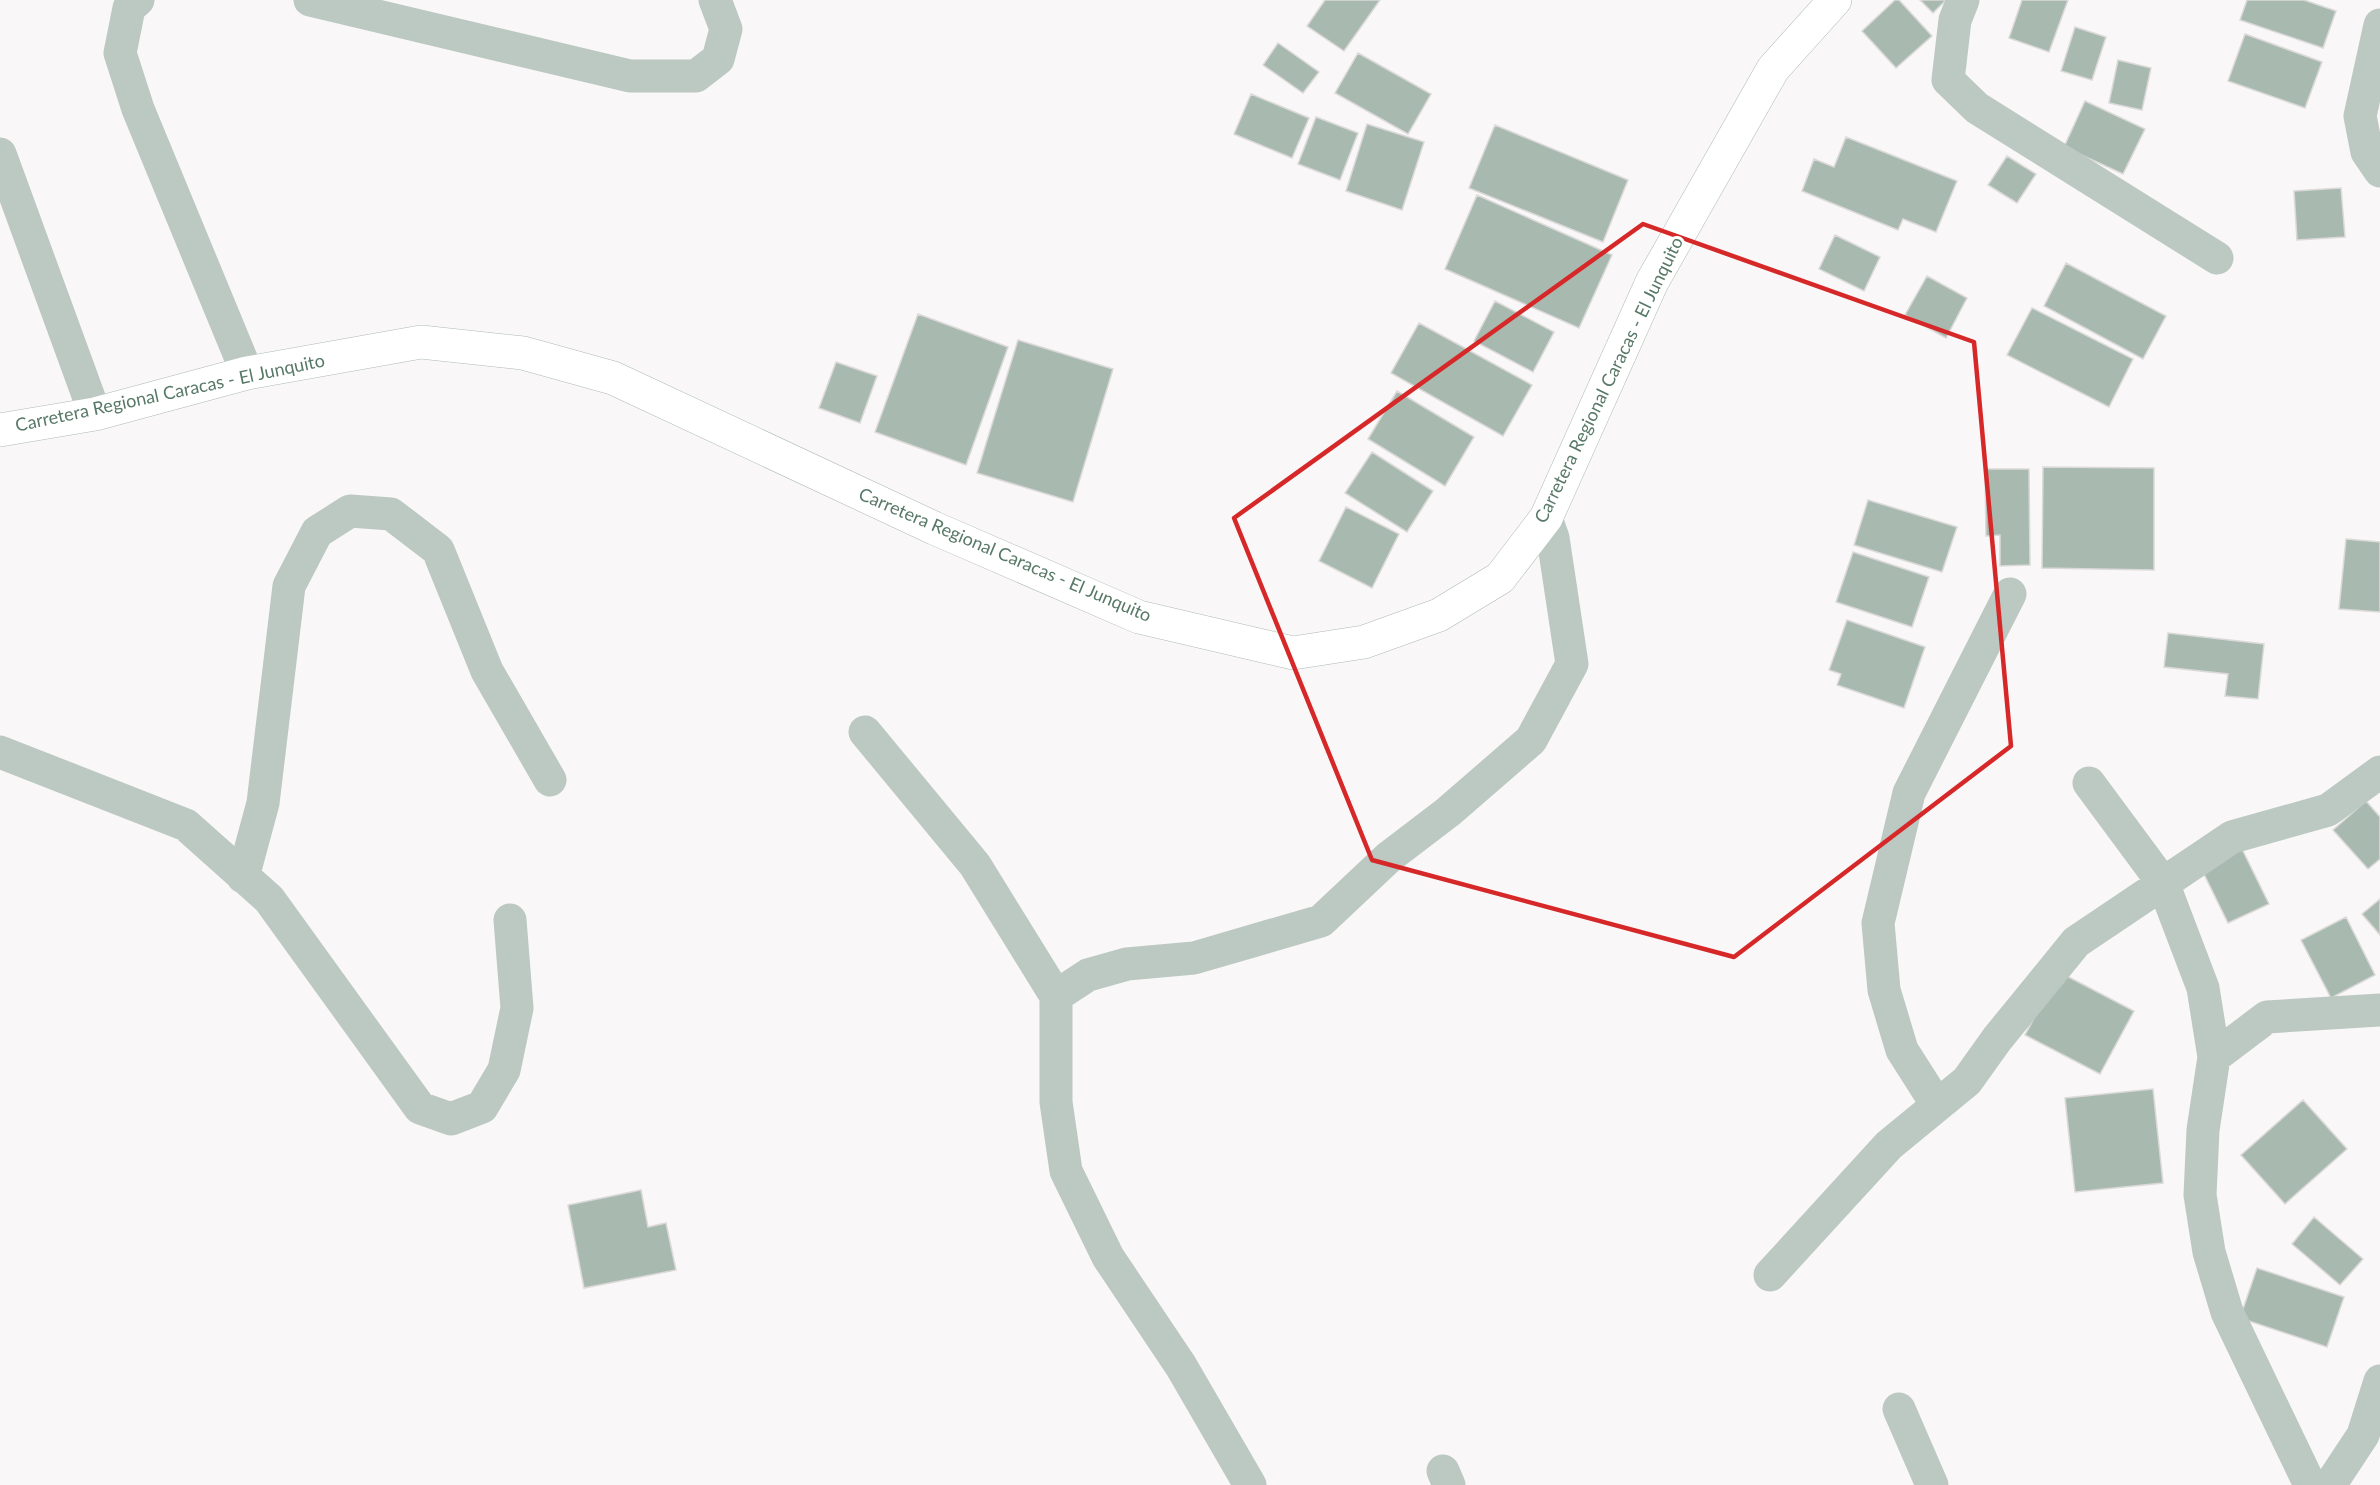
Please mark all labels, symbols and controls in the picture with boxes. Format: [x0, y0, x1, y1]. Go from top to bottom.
street label: Carretera Regional Caracas - El Junquito [1529, 233, 1687, 526]
street label: Carretera Regional Caracas - El Junquito [13, 348, 326, 436]
street label: Carretera Regional Caracas - El Junquito [856, 482, 1155, 626]

